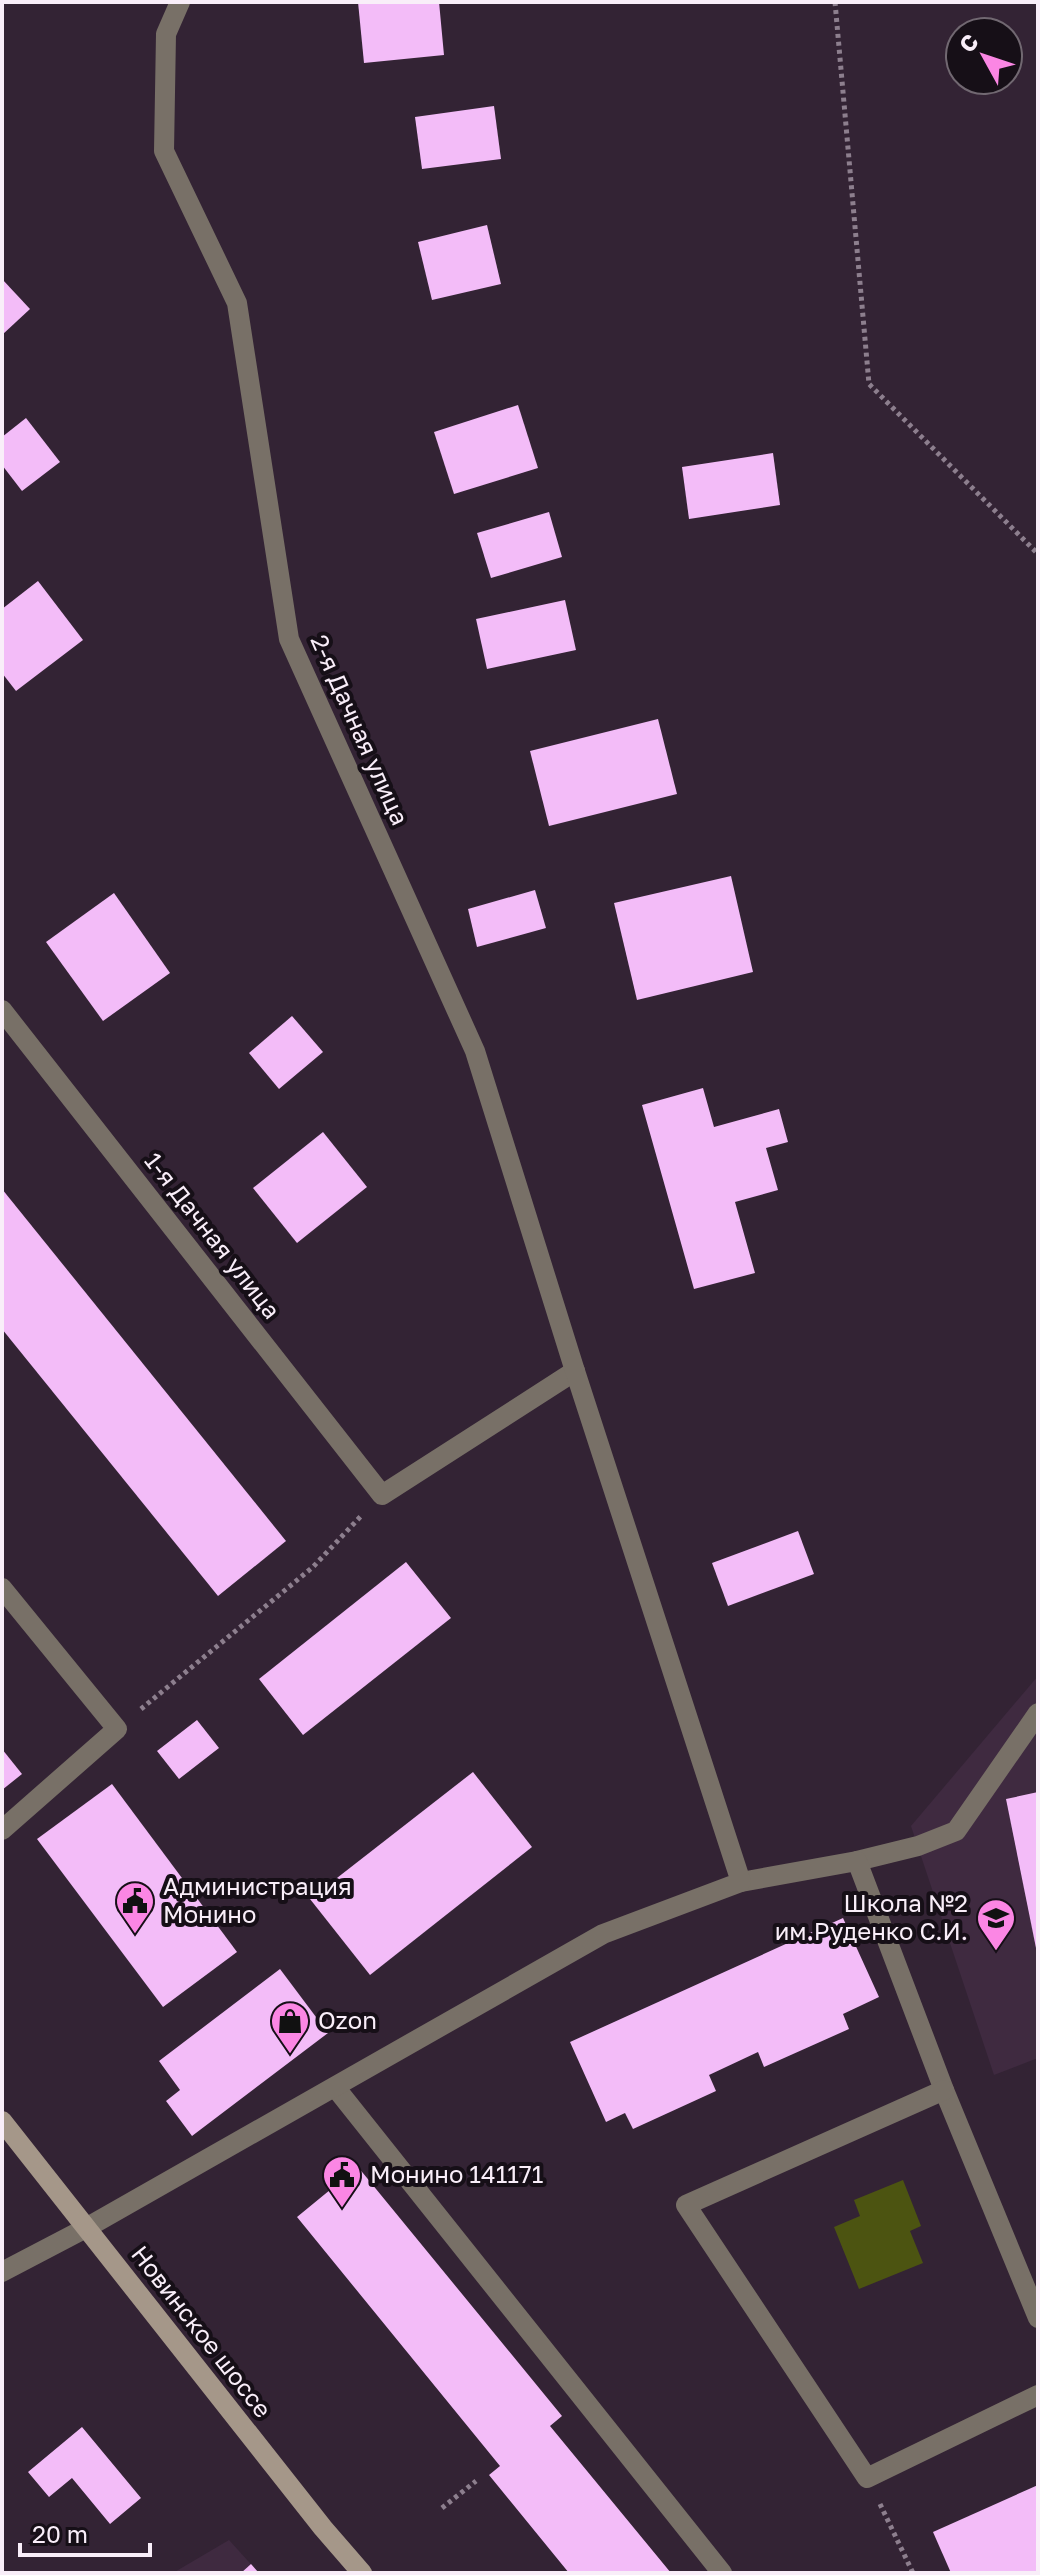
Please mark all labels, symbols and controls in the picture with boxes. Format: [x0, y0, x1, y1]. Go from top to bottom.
north arrow [944, 16, 1024, 96]
text: С [953, 28, 984, 57]
street label: 2-я Дачная улица [305, 630, 415, 829]
street label: 1-я Дачная улица [139, 1146, 287, 1324]
place label: Администрация Монино [163, 1871, 352, 1928]
public building icon: Администрация Монино [114, 1880, 156, 1935]
place label: Школа №2 им.Руденко С.И. [775, 1888, 968, 1945]
school or university icon: Школа №2 им.Руденко С.И. [975, 1897, 1017, 1952]
shop icon: Ozon [269, 2000, 311, 2055]
place label: Ozon [318, 2005, 377, 2034]
public building icon: Монино 141171 [321, 2154, 363, 2209]
place label: Монино 141171 [370, 2159, 543, 2188]
street label: Новинское шоссе [126, 2239, 278, 2423]
scale bar [20, 2507, 150, 2557]
text: 20 m [32, 2519, 88, 2548]

